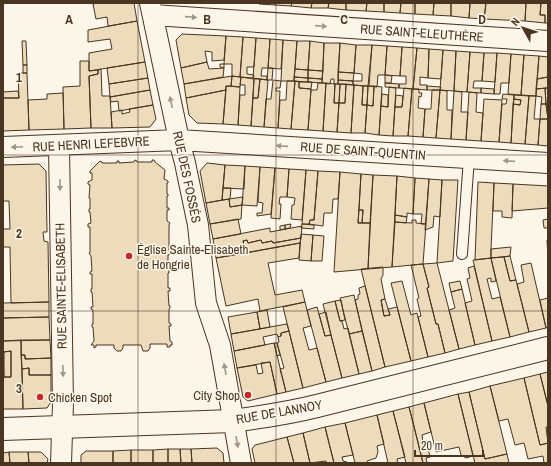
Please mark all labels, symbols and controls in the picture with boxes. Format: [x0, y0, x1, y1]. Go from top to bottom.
north arrow [503, 8, 543, 48]
text: A [65, 11, 73, 28]
text: B [203, 11, 211, 28]
text: C [340, 11, 348, 28]
text: D [478, 11, 486, 28]
one-way arrow [185, 14, 197, 21]
text: N [508, 15, 523, 29]
street label: RUE SAINT-ELEUTHÈRE [360, 20, 484, 46]
one-way arrow [315, 22, 327, 29]
text: 1 [16, 69, 22, 86]
one-way arrow [167, 95, 173, 108]
street label: RUE DES FOSSÉS [169, 129, 205, 225]
street label: RUE HENRI LEFEBVRE [32, 132, 150, 156]
street label: RUE DE SAINT-QUENTIN [300, 138, 426, 164]
one-way arrow [276, 143, 288, 150]
one-way arrow [10, 144, 23, 150]
one-way arrow [503, 157, 515, 164]
one-way arrow [57, 179, 63, 192]
street label: RUE SAINTE-ELISABETH [51, 223, 71, 349]
text: 2 [16, 225, 22, 242]
place label: Église Sainte-Elisabeth de Hongrie [137, 241, 248, 273]
marker: Église Sainte-Elisabeth de Hongrie [124, 251, 134, 261]
one-way arrow [221, 363, 227, 375]
one-way arrow [60, 365, 66, 378]
text: 3 [16, 380, 22, 397]
place label: City Shop [193, 387, 240, 404]
place label: Chicken Spot [48, 389, 112, 406]
marker: City Shop [243, 390, 253, 400]
marker: Chicken Spot [35, 392, 45, 402]
street label: RUE DE LANNOY [235, 396, 323, 428]
scale bar [415, 432, 483, 458]
one-way arrow [235, 436, 241, 448]
text: 20 m [421, 438, 443, 454]

